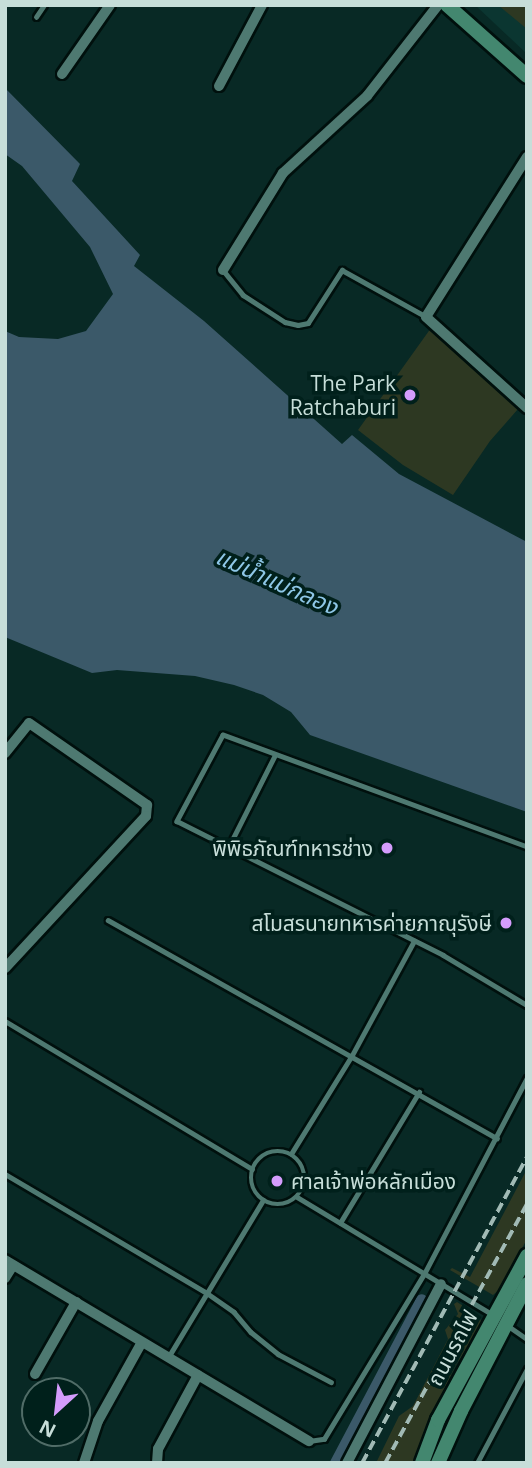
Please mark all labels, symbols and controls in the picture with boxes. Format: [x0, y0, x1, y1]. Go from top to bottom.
place label: The Park Ratchaburi [290, 370, 396, 420]
marker: The Park Ratchaburi [402, 387, 418, 403]
water label: แม่น้ำแม่กลอง [212, 542, 342, 620]
place label: พิพิธภัณฑ์ทหารช่าง [212, 835, 373, 861]
marker: พิพิธภัณฑ์ทหารช่าง [379, 840, 395, 856]
place label: สโมสรนายทหารค่ายภาณุรังษี [251, 910, 492, 936]
marker: สโมสรนายทหารค่ายภาณุรังษี [498, 915, 514, 931]
place label: ศาลเจ้าพ่อหลักเมือง [291, 1168, 456, 1194]
marker: ศาลเจ้าพ่อหลักเมือง [269, 1173, 285, 1189]
street label: ถนนรถไฟ [422, 1306, 482, 1390]
north arrow [21, 1377, 91, 1447]
text: N [35, 1414, 60, 1444]

